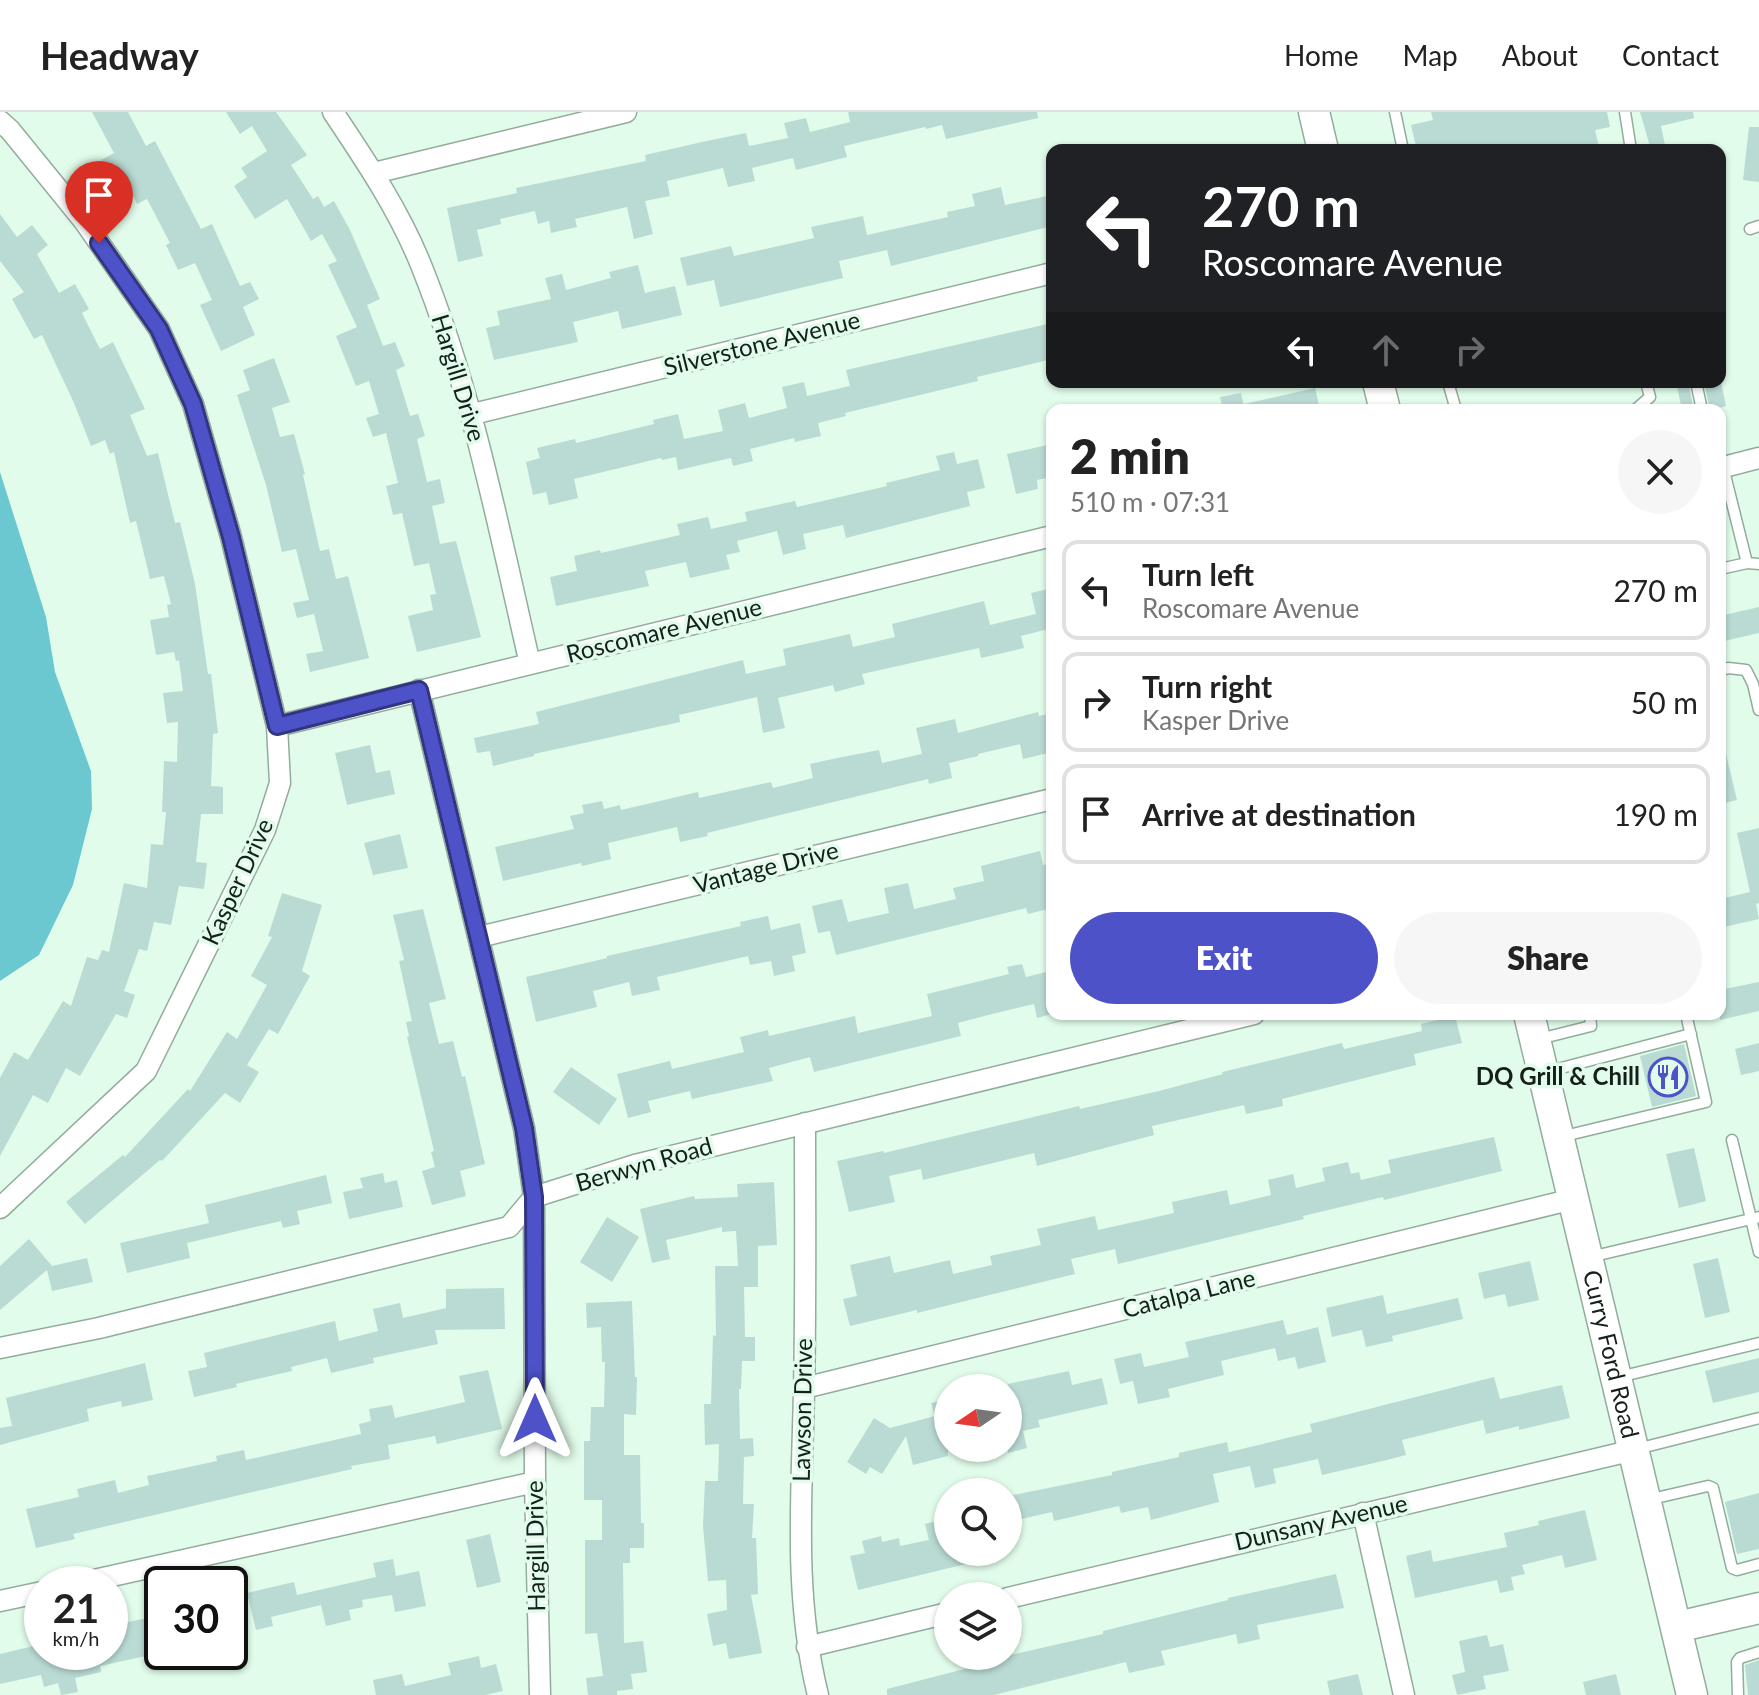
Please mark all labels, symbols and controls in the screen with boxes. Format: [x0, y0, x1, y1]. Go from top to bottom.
text: Headway [40, 32, 199, 78]
text: Home [1284, 38, 1359, 72]
text: Map [1403, 38, 1458, 72]
text: About [1502, 38, 1578, 72]
text: Contact [1622, 38, 1719, 72]
pin [65, 161, 133, 243]
text: 270 m [1202, 172, 1360, 239]
icon: arrive [77, 173, 121, 217]
icon: left [1070, 176, 1174, 280]
text: Roscomare Avenue [1202, 240, 1503, 284]
street label: Silverstone Avenue [661, 304, 863, 381]
street label: Hargill Drive [426, 311, 492, 445]
icon: left [1280, 328, 1324, 372]
icon: ahead [1364, 328, 1408, 372]
icon: right [1448, 328, 1492, 372]
text: 2 min [1070, 427, 1190, 484]
button: close [1618, 430, 1702, 514]
text: 510 m · 07:31 [1070, 486, 1230, 518]
text: Turn left [1142, 556, 1254, 592]
icon: left [1074, 568, 1118, 612]
text: 270 m [1613, 572, 1698, 608]
street label: Roscomare Avenue [563, 591, 764, 668]
text: Roscomare Avenue [1142, 592, 1359, 624]
text: Turn right [1142, 668, 1272, 704]
icon: right [1074, 680, 1118, 724]
text: 50 m [1631, 684, 1698, 720]
text: Kasper Drive [1142, 704, 1289, 736]
icon: arrive [1074, 792, 1118, 836]
text: Arrive at destination [1142, 796, 1416, 832]
text: 190 m [1613, 796, 1698, 832]
street label: Kasper Drive [195, 814, 278, 949]
street label: Vantage Drive [690, 835, 841, 899]
button: Exit [1070, 912, 1378, 1004]
button: Share [1394, 912, 1702, 1004]
restaurant icon: DQ Grill & Chill [1647, 1056, 1689, 1098]
place label: DQ Grill & Chill [1476, 1061, 1640, 1090]
street label: Berwyn Road [572, 1130, 715, 1197]
street label: Catalpa Lane [1119, 1262, 1258, 1323]
street label: Curry Ford Road [1578, 1267, 1646, 1441]
street label: Lawson Drive [786, 1338, 817, 1482]
north arrow [934, 1374, 1022, 1462]
map controls [934, 1374, 1022, 1670]
position arrow [493, 1377, 577, 1461]
button: search [934, 1478, 1022, 1566]
street label: Hargill Drive [519, 1480, 550, 1612]
street label: Dunsany Avenue [1231, 1488, 1410, 1556]
speed limit sign: 30 [144, 1566, 248, 1670]
button: layers [934, 1582, 1022, 1670]
text: 21 [53, 1584, 99, 1632]
text: km/h [53, 1626, 99, 1650]

